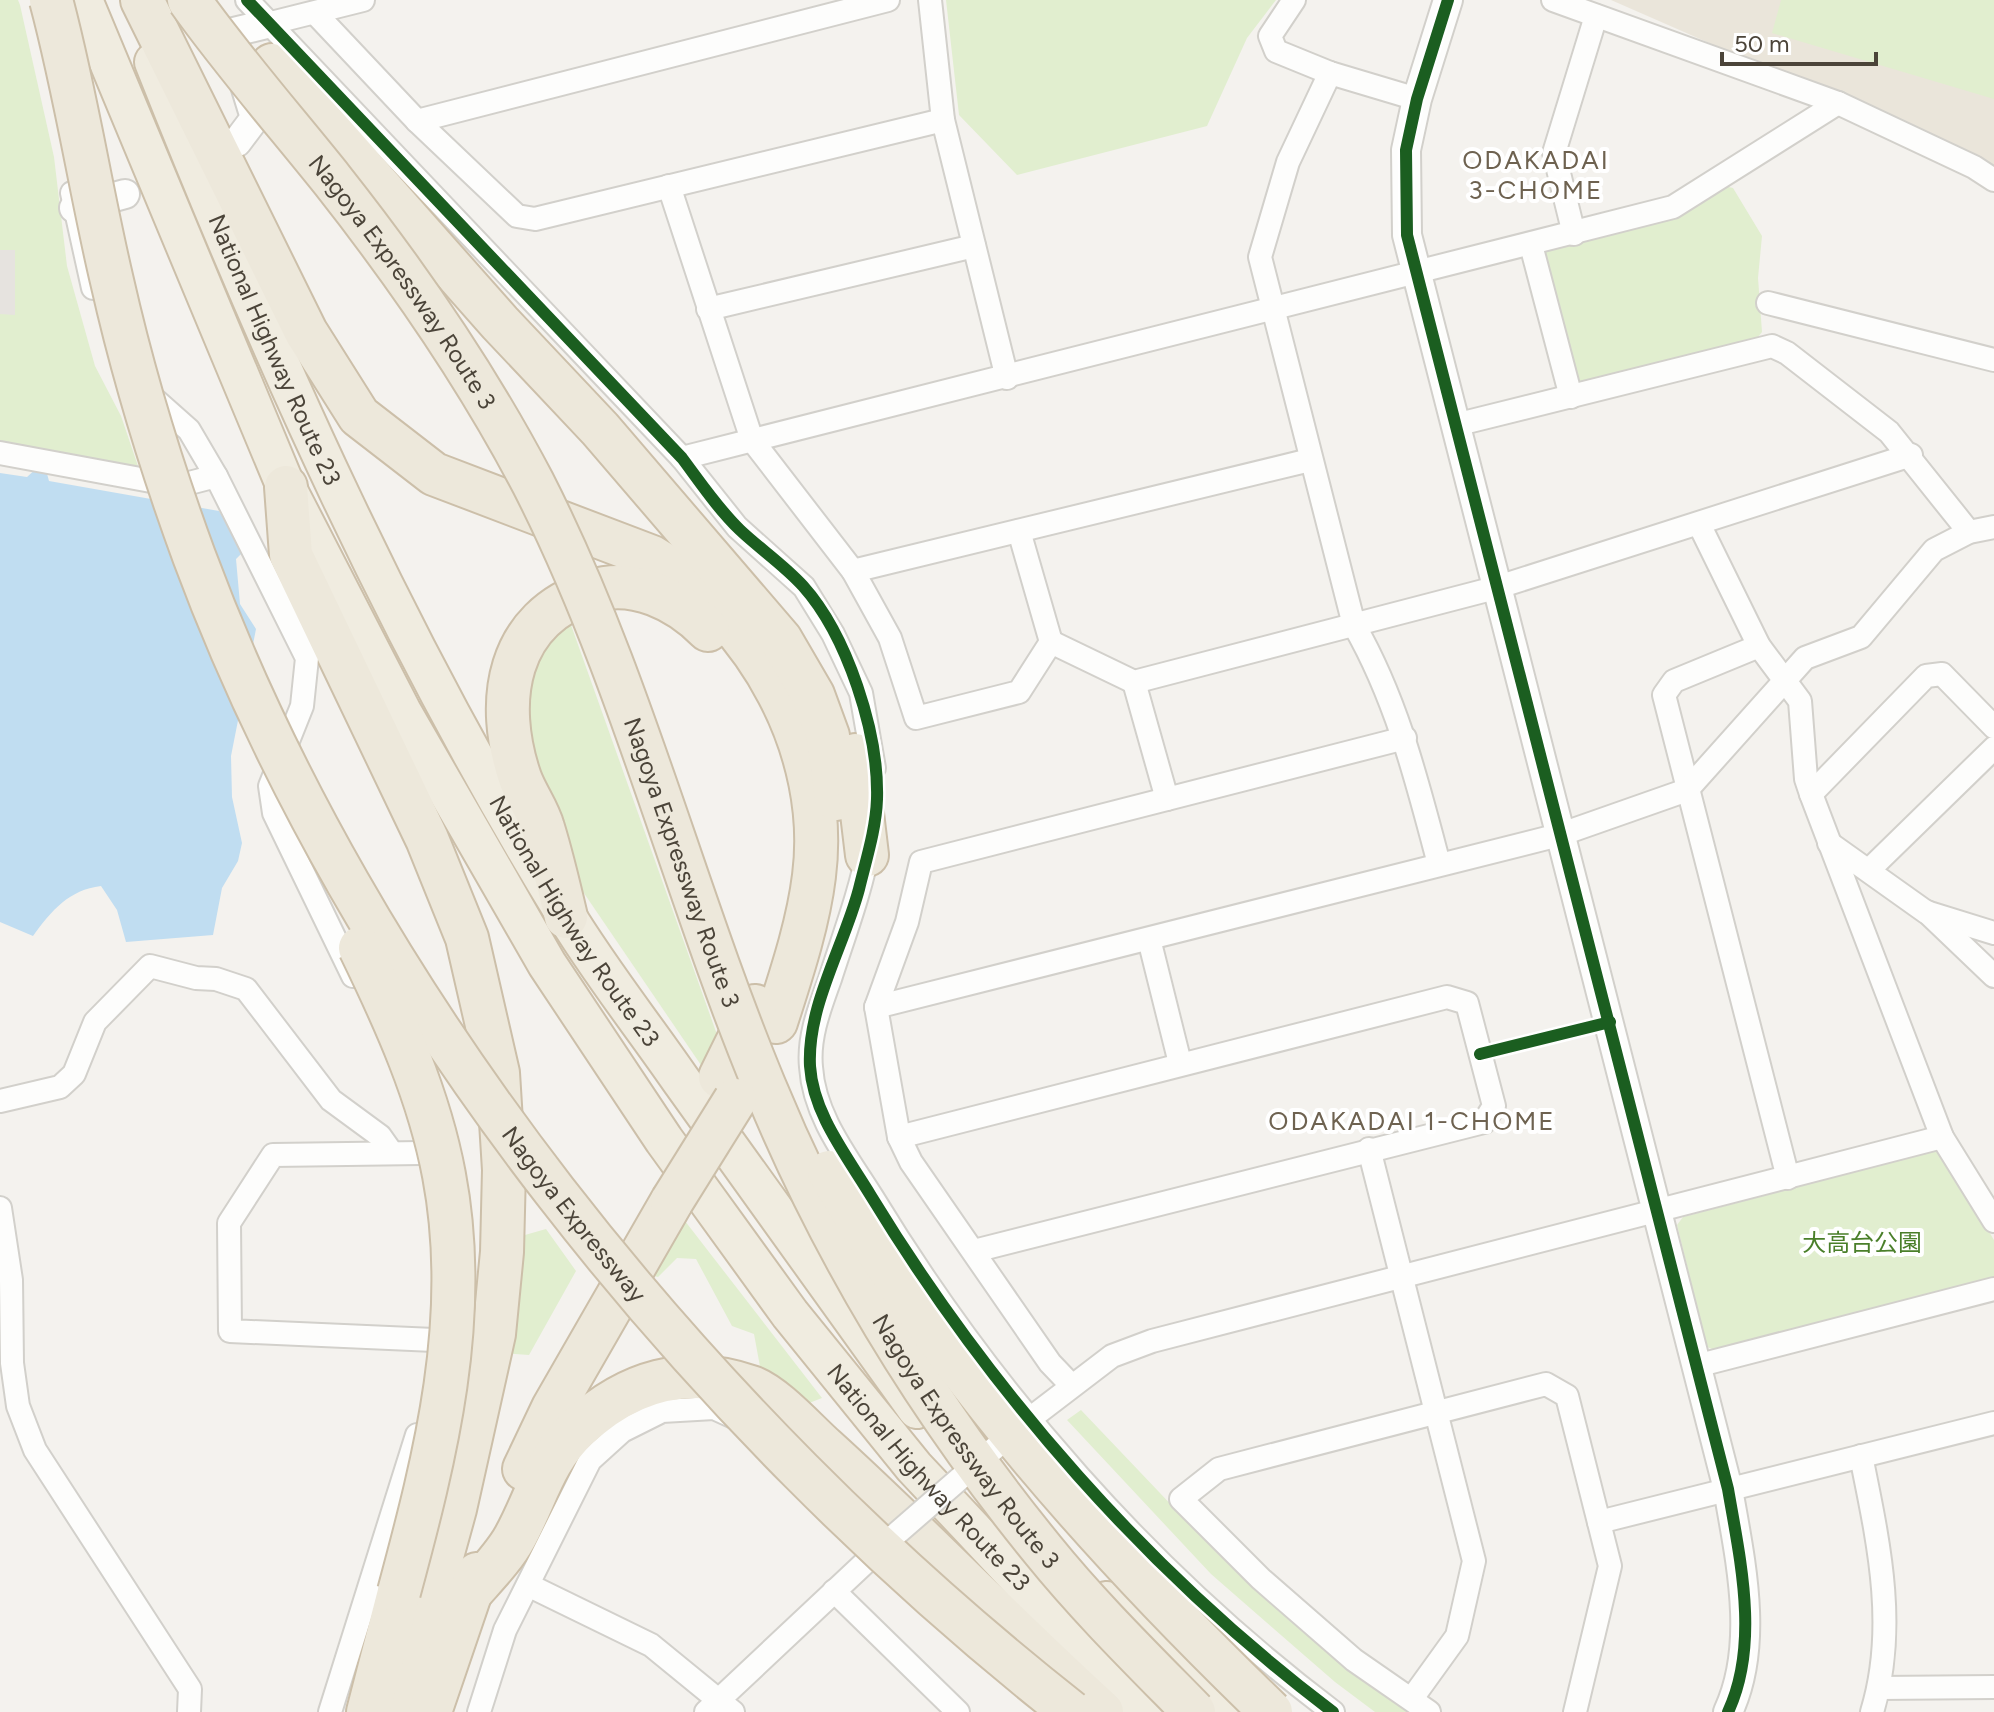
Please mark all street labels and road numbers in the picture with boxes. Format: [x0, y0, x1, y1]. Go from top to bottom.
street label: Nagoya Expressway Route 3 [303, 149, 503, 414]
street label: National Highway Route 23 [203, 210, 348, 490]
street label: Nagoya Expressway Route 3 [618, 713, 747, 1011]
street label: National Highway Route 23 [484, 790, 667, 1052]
street label: Nagoya Expressway [496, 1120, 653, 1308]
street label: Nagoya Expressway Route 3 [867, 1308, 1066, 1574]
street label: National Highway Route 23 [821, 1357, 1037, 1597]

